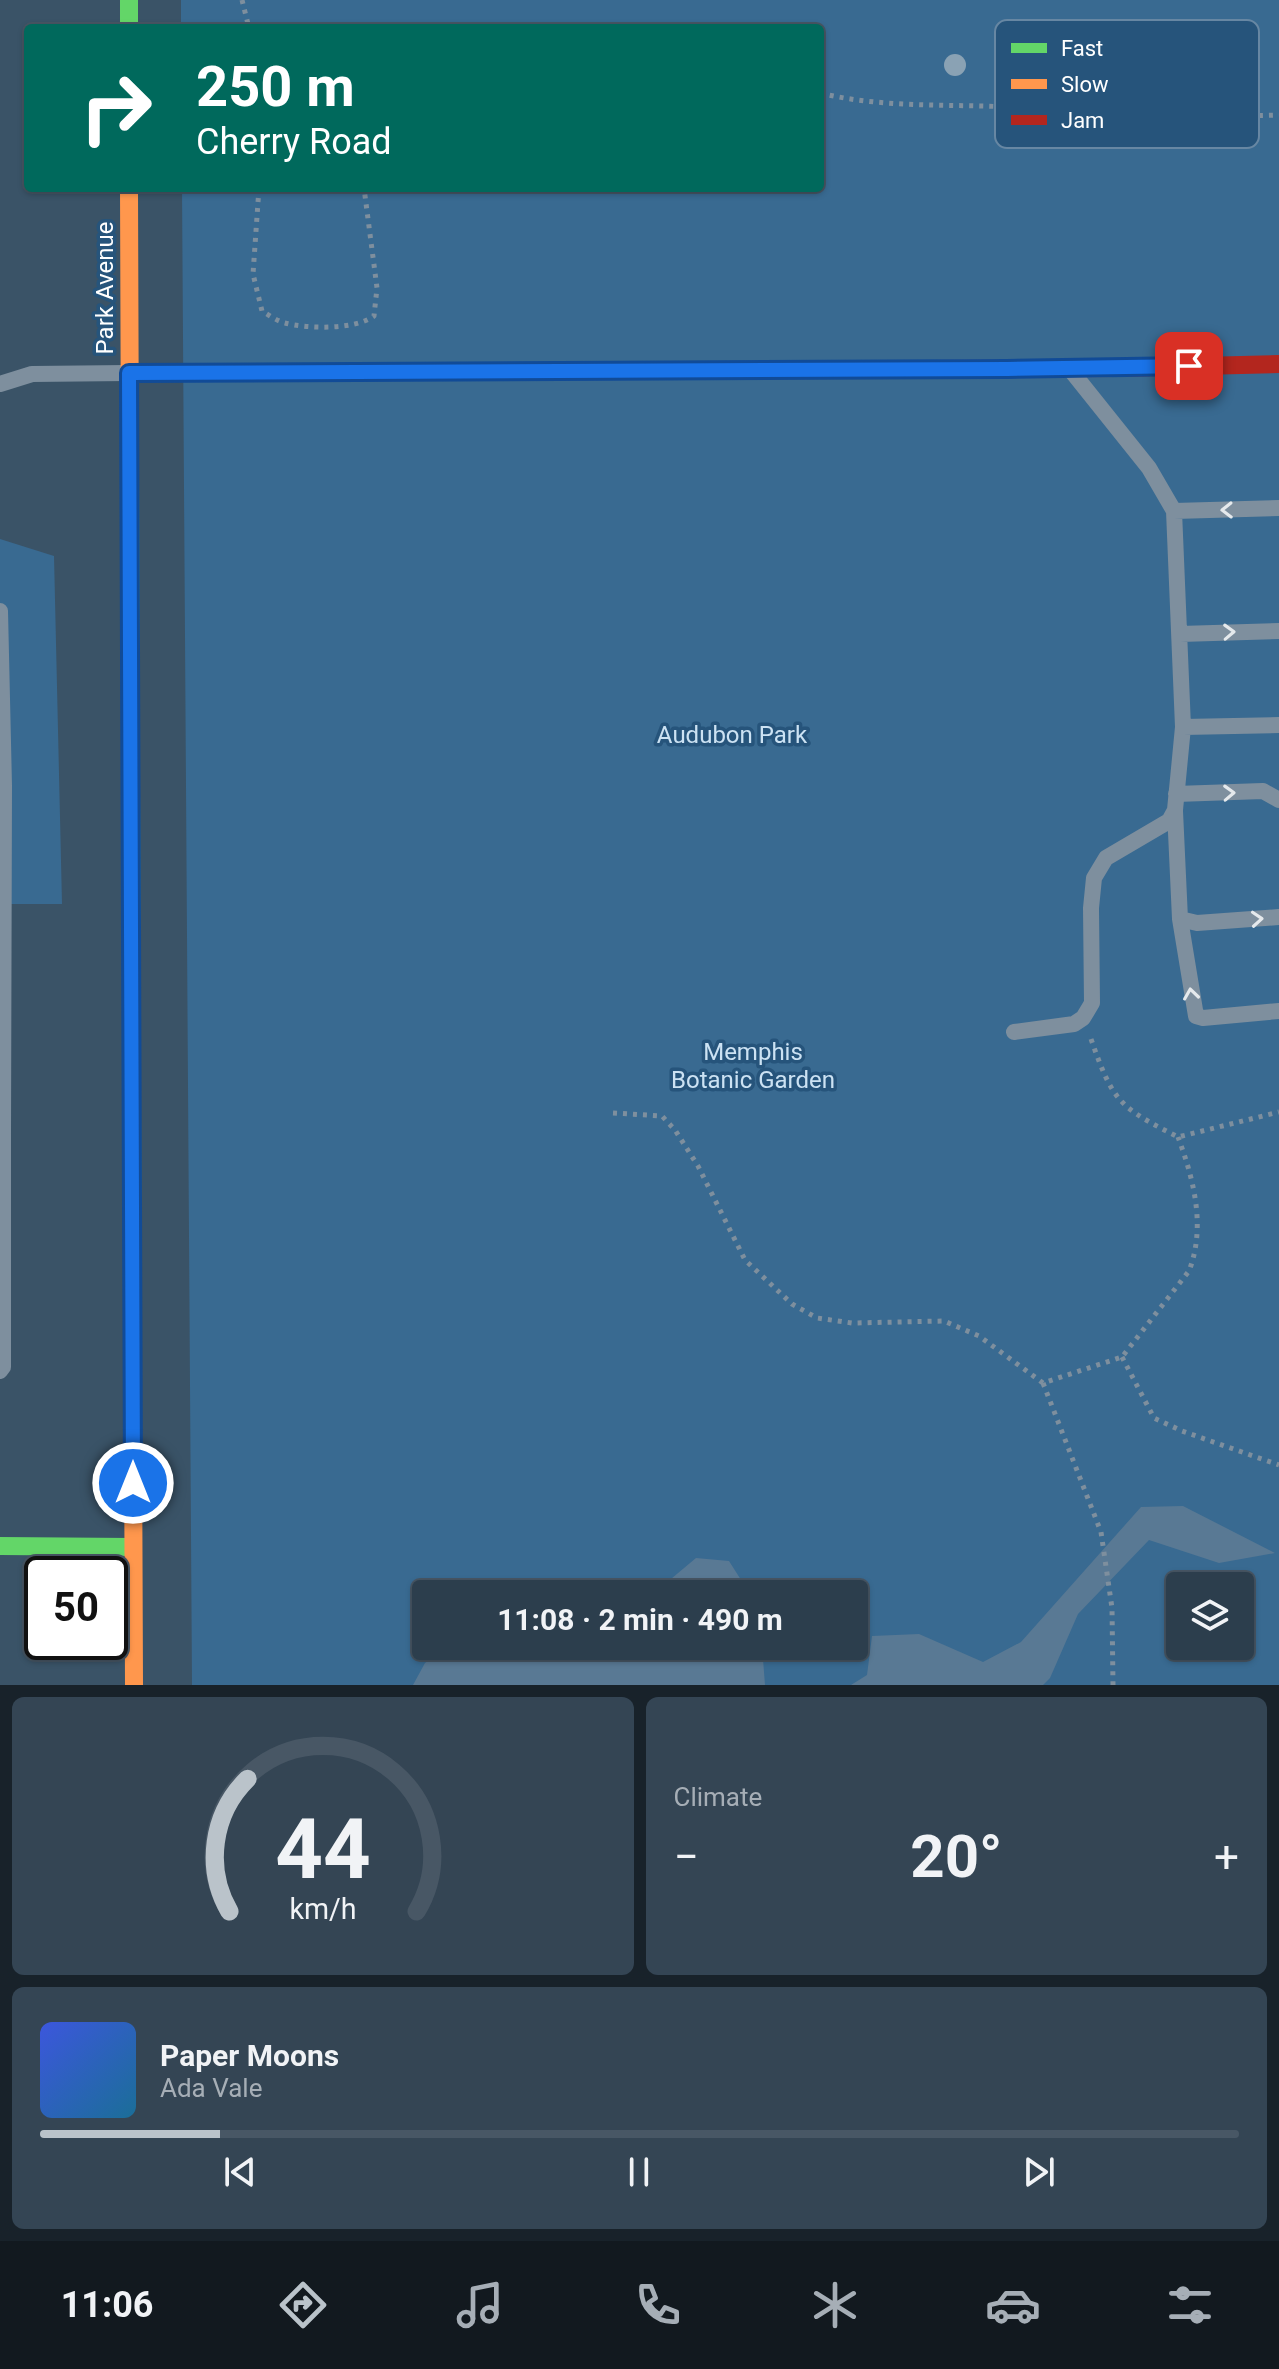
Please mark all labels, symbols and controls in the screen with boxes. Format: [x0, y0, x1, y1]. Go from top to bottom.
legend [995, 20, 1259, 148]
text: Fast [1061, 36, 1103, 61]
text: 250 m [196, 54, 355, 120]
icon: right [64, 56, 168, 160]
text: Slow [1061, 72, 1109, 97]
text: Jam [1061, 108, 1104, 133]
text: Cherry Road [196, 121, 392, 163]
street label: Park Avenue [91, 222, 119, 354]
pin [1155, 332, 1223, 400]
icon: arrive [1167, 344, 1211, 388]
one-way arrow [1220, 501, 1233, 518]
one-way arrow [1223, 624, 1236, 641]
park label: Audubon Park [657, 721, 808, 749]
one-way arrow [1223, 784, 1236, 801]
one-way arrow [1251, 911, 1264, 928]
one-way arrow [1183, 987, 1200, 1001]
park label: Memphis Botanic Garden [671, 1038, 835, 1094]
position arrow [91, 1441, 175, 1525]
speed limit sign: 50 [24, 1556, 128, 1660]
map controls [1166, 1572, 1254, 1660]
button: layers [1166, 1572, 1254, 1660]
text: 11:08 · 2 min · 490 m [497, 1602, 783, 1637]
text: Climate [674, 1782, 762, 1812]
text: 44 [275, 1801, 370, 1898]
text: 20° [910, 1821, 1002, 1892]
text: − [674, 1831, 699, 1883]
text: + [1214, 1831, 1239, 1883]
text: km/h [289, 1892, 356, 1926]
text: Paper Moons [160, 2038, 339, 2073]
text: Ada Vale [160, 2073, 262, 2103]
icon: previous [218, 2150, 262, 2194]
icon: pause [617, 2150, 661, 2194]
icon: next [1017, 2150, 1061, 2194]
icon: directions [275, 2277, 331, 2333]
icon: music [452, 2277, 508, 2333]
icon: phone [630, 2277, 686, 2333]
icon: climate [807, 2277, 863, 2333]
icon: car [985, 2277, 1041, 2333]
icon: filters [1162, 2277, 1218, 2333]
text: 11:06 [61, 2284, 153, 2326]

